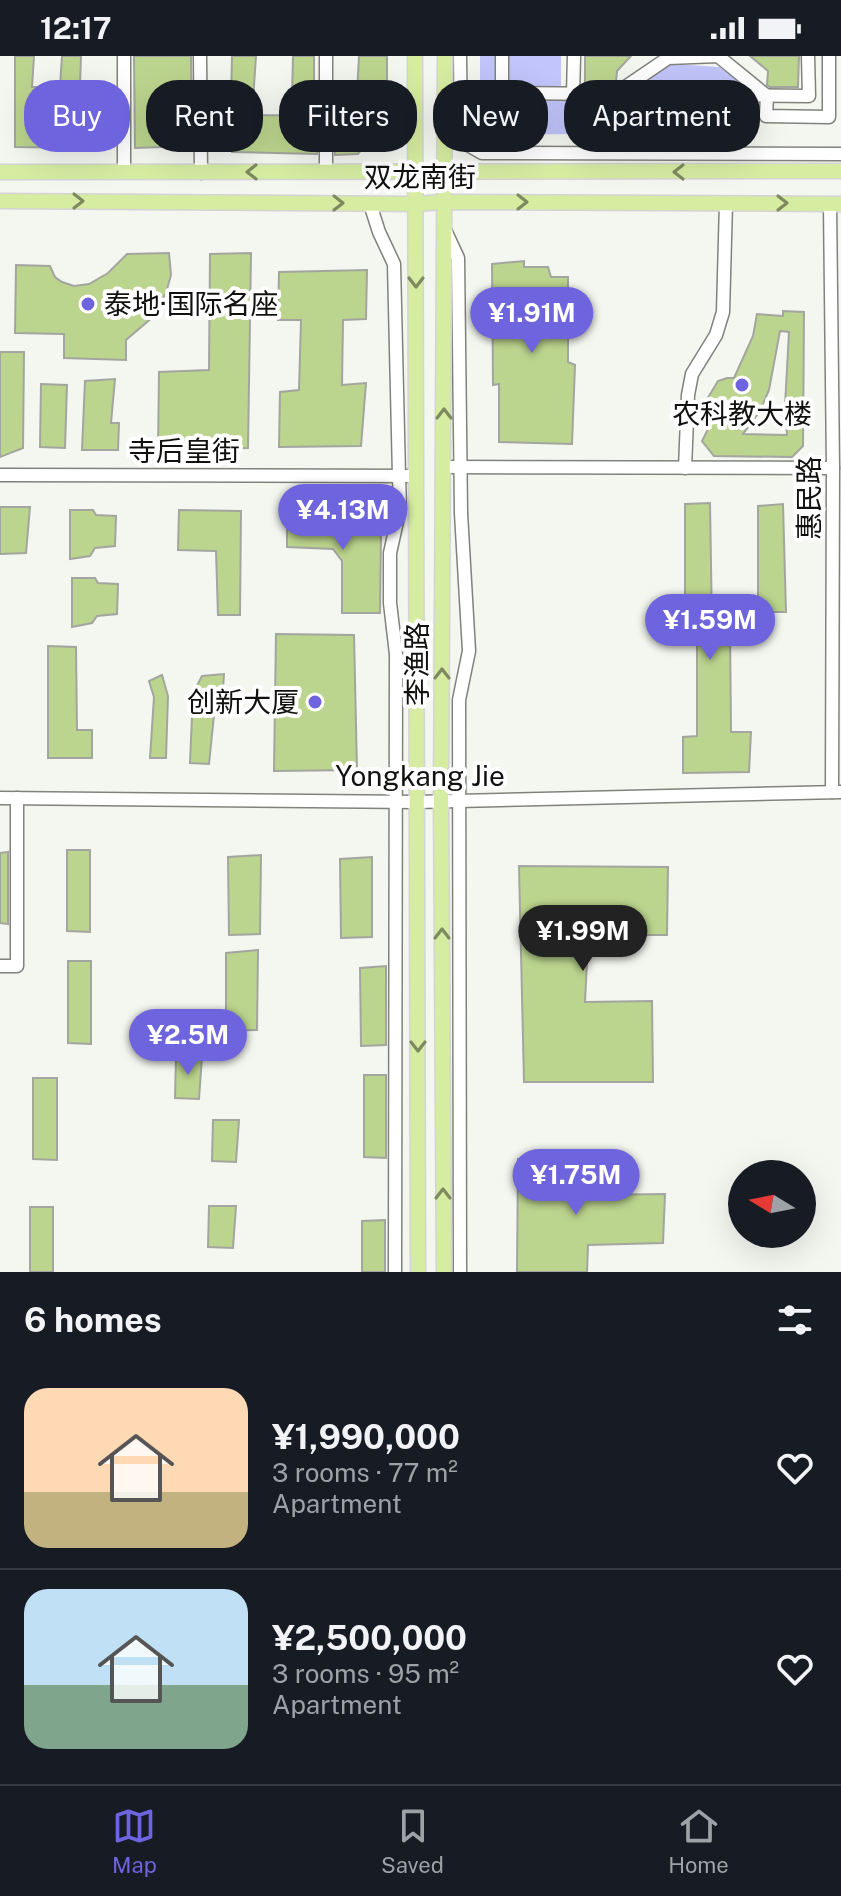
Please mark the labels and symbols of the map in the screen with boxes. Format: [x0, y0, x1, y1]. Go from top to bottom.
street label: 双龙南街 [364, 160, 476, 193]
one-way arrow [672, 163, 685, 181]
one-way arrow [245, 164, 258, 181]
one-way arrow [72, 192, 85, 210]
one-way arrow [332, 194, 345, 212]
one-way arrow [516, 194, 529, 211]
one-way arrow [776, 195, 789, 212]
one-way arrow [407, 276, 425, 289]
place label: 泰地·国际名座 [104, 287, 278, 320]
pin: ¥1.91M [467, 287, 597, 355]
marker: 泰地·国际名座 [79, 295, 97, 313]
marker: 农科教大楼 [733, 376, 751, 394]
place label: 农科教大楼 [672, 397, 812, 430]
one-way arrow [435, 407, 453, 420]
street label: 寺后皇街 [128, 434, 240, 467]
street label: 惠民路 [792, 456, 825, 540]
pin: ¥4.13M [278, 484, 408, 552]
pin: ¥1.59M [645, 594, 775, 662]
street label: 李渔路 [400, 622, 433, 706]
one-way arrow [434, 667, 451, 680]
place label: 创新大厦 [187, 685, 299, 718]
marker: 创新大厦 [306, 693, 324, 711]
street label: Yongkang Jie [335, 759, 505, 792]
pin: ¥1.99M [518, 905, 648, 973]
one-way arrow [433, 927, 451, 940]
pin: ¥2.5M [132, 1009, 244, 1077]
one-way arrow [409, 1040, 427, 1053]
pin: ¥1.75M [511, 1149, 641, 1217]
north arrow [728, 1160, 816, 1248]
one-way arrow [434, 1187, 452, 1200]

